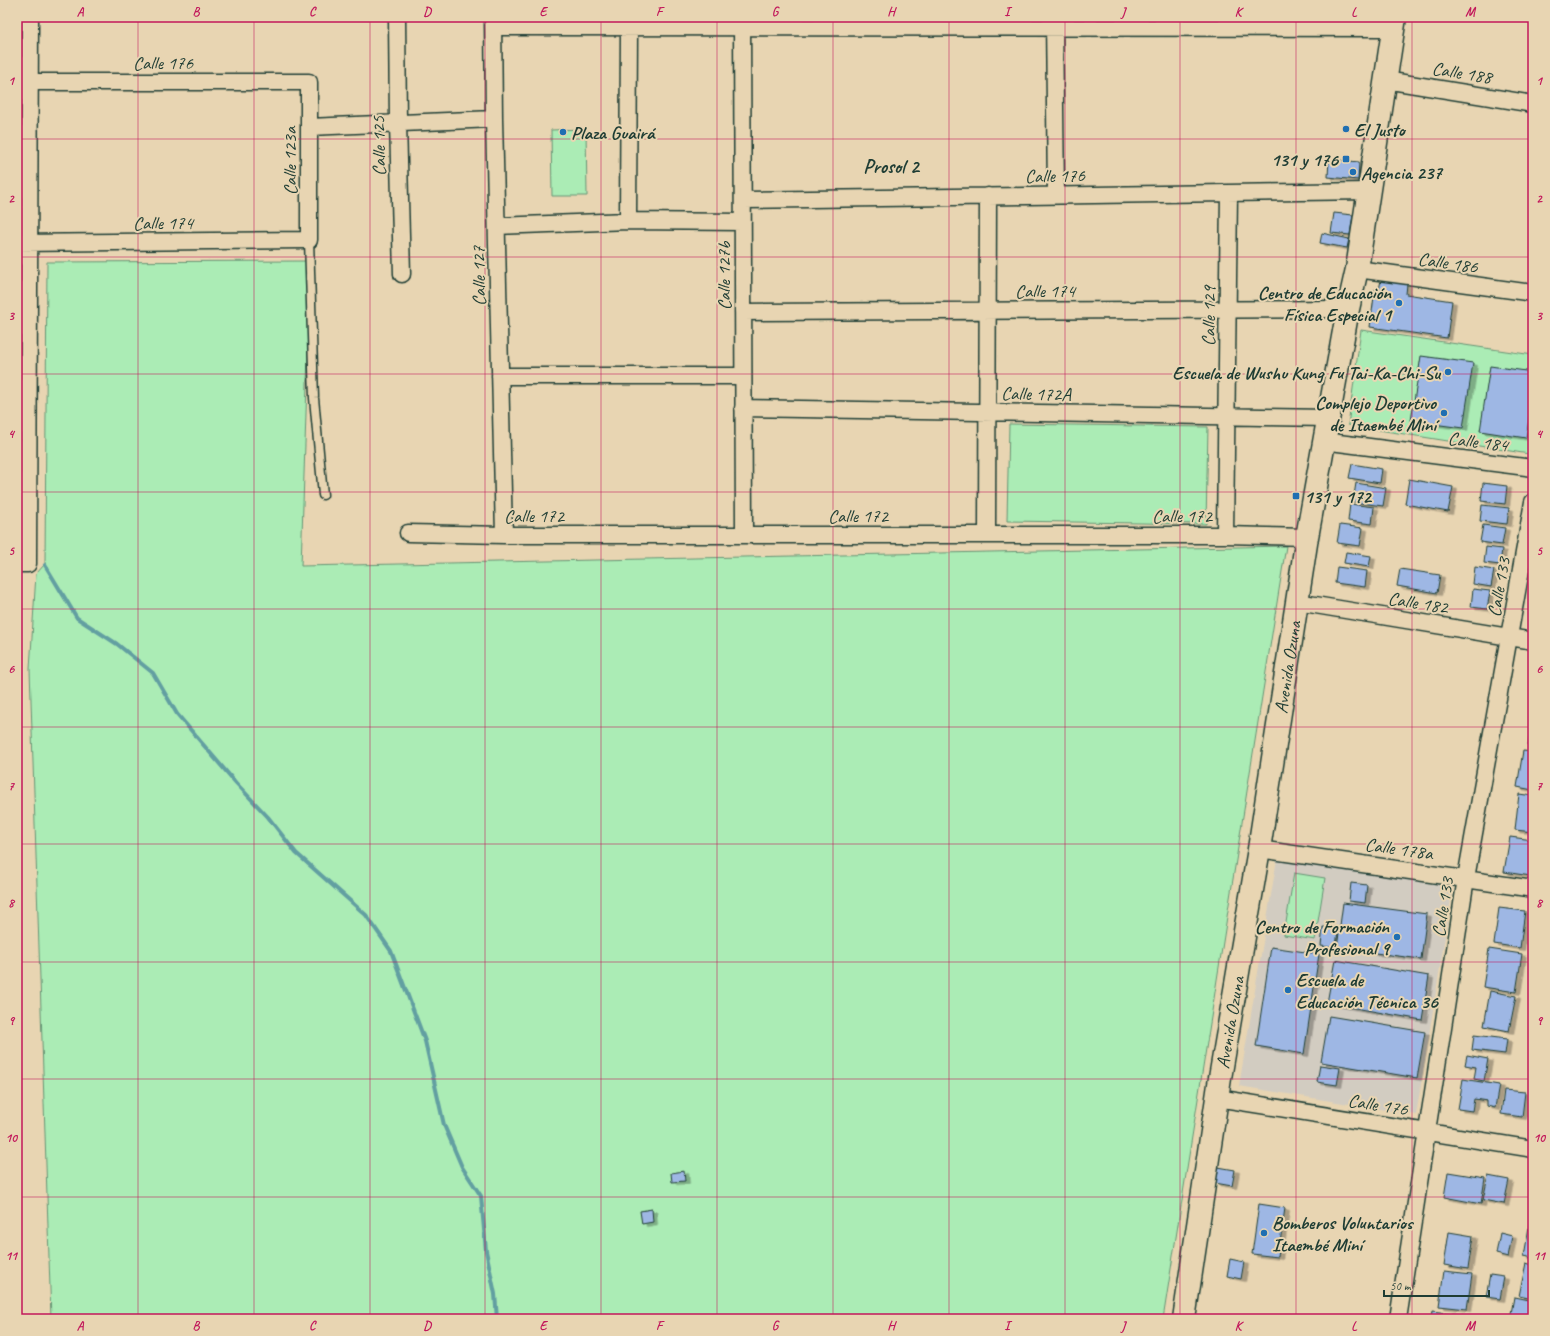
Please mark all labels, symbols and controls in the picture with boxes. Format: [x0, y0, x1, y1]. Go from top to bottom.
text: A [77, 4, 85, 20]
text: B [193, 4, 201, 20]
text: C [309, 4, 317, 20]
text: D [423, 4, 432, 20]
text: E [540, 4, 549, 20]
text: F [656, 4, 665, 20]
text: G [772, 4, 780, 20]
text: H [887, 4, 897, 20]
text: I [1004, 4, 1013, 20]
text: J [1120, 4, 1127, 20]
text: K [1235, 4, 1245, 20]
text: L [1351, 4, 1358, 20]
text: M [1465, 4, 1476, 20]
street label: Calle 176 [133, 51, 195, 75]
street label: Calle 188 [1430, 56, 1496, 90]
text: 1 [8, 73, 16, 89]
text: 1 [1536, 73, 1544, 89]
street label: Calle 125 [366, 114, 392, 176]
place label: El Justo [1354, 118, 1407, 142]
place label: Plaza Guairá [571, 121, 656, 145]
marker: El Justo [1341, 124, 1351, 134]
street label: Calle 123a [278, 125, 302, 195]
marker: Plaza Guairá [558, 127, 568, 137]
place label: 131 y 176 [1271, 148, 1340, 172]
district label: Prosol 2 [863, 154, 921, 179]
marker: 131 y 176 [1341, 154, 1351, 164]
place label: Agencia 237 [1361, 161, 1444, 185]
street label: Calle 176 [1025, 163, 1087, 189]
marker: Agencia 237 [1348, 167, 1358, 177]
text: 2 [8, 191, 15, 207]
text: 2 [1536, 191, 1543, 207]
street label: Calle 174 [133, 211, 196, 235]
street label: Calle 127b [712, 240, 736, 310]
street label: Calle 127 [466, 244, 492, 306]
street label: Calle 186 [1416, 247, 1481, 279]
street label: Calle 174 [1015, 279, 1078, 303]
place label: Centro de Educación Física Especial 1 [1258, 281, 1393, 327]
street label: Calle 129 [1196, 284, 1222, 346]
marker: Centro de Educación Física Especial 1 [1394, 298, 1404, 308]
text: 3 [8, 308, 15, 324]
text: 3 [1536, 308, 1543, 324]
place label: Escuela de Wushu Kung Fu Tai-Ka-Chi-Su [1172, 361, 1442, 385]
marker: Escuela de Wushu Kung Fu Tai-Ka-Chi-Su [1443, 367, 1453, 377]
street label: Calle 172A [1001, 381, 1072, 407]
place label: Complejo Deportivo de Itaembé Miní [1315, 391, 1440, 437]
marker: Complejo Deportivo de Itaembé Miní [1439, 408, 1449, 418]
text: 4 [8, 426, 16, 442]
street label: Calle 184 [1447, 426, 1512, 458]
text: 4 [1536, 426, 1544, 442]
place label: 131 y 172 [1304, 485, 1373, 509]
marker: 131 y 172 [1291, 491, 1301, 501]
street label: Calle 172 [504, 504, 566, 528]
street label: Calle 172 [828, 504, 890, 528]
street label: Calle 172 [1152, 504, 1214, 528]
text: 5 [8, 543, 15, 559]
text: 5 [1536, 543, 1543, 559]
street label: Calle 133 [1482, 554, 1516, 619]
street label: Calle 182 [1386, 586, 1451, 620]
street label: Avenida Ozuna [1269, 618, 1307, 715]
text: 6 [8, 661, 15, 677]
text: 6 [1536, 661, 1543, 677]
text: 7 [8, 778, 15, 794]
text: 7 [1536, 778, 1543, 794]
street label: Calle 178a [1363, 832, 1436, 866]
street label: Calle 133 [1426, 874, 1460, 939]
text: 8 [8, 895, 16, 911]
text: 8 [1536, 895, 1544, 911]
place label: Centro de Formación Profesional 9 [1255, 915, 1392, 961]
marker: Centro de Formación Profesional 9 [1392, 932, 1402, 942]
place label: Escuela de Educación Técnica 36 [1296, 968, 1440, 1014]
street label: Avenida Ozuna [1211, 973, 1250, 1071]
marker: Escuela de Educación Técnica 36 [1283, 985, 1293, 995]
text: 9 [8, 1013, 15, 1029]
text: 9 [1536, 1013, 1543, 1029]
street label: Calle 176 [1346, 1088, 1411, 1122]
text: 10 [5, 1130, 18, 1146]
text: 10 [1533, 1130, 1546, 1146]
place label: Bomberos Voluntarios Itaembé Miní [1272, 1211, 1415, 1257]
marker: Bomberos Voluntarios Itaembé Miní [1259, 1228, 1269, 1238]
text: 11 [5, 1248, 19, 1264]
text: 11 [1533, 1248, 1547, 1264]
scale bar [1384, 1272, 1489, 1298]
text: 50 m [1390, 1278, 1412, 1294]
text: A [77, 1318, 85, 1334]
text: B [193, 1318, 201, 1334]
text: C [309, 1318, 317, 1334]
text: D [423, 1318, 432, 1334]
text: E [540, 1318, 549, 1334]
text: F [656, 1318, 665, 1334]
text: G [772, 1318, 780, 1334]
text: H [887, 1318, 897, 1334]
text: I [1004, 1318, 1013, 1334]
text: J [1120, 1318, 1127, 1334]
text: K [1235, 1318, 1245, 1334]
text: L [1351, 1318, 1358, 1334]
text: M [1465, 1318, 1476, 1334]

